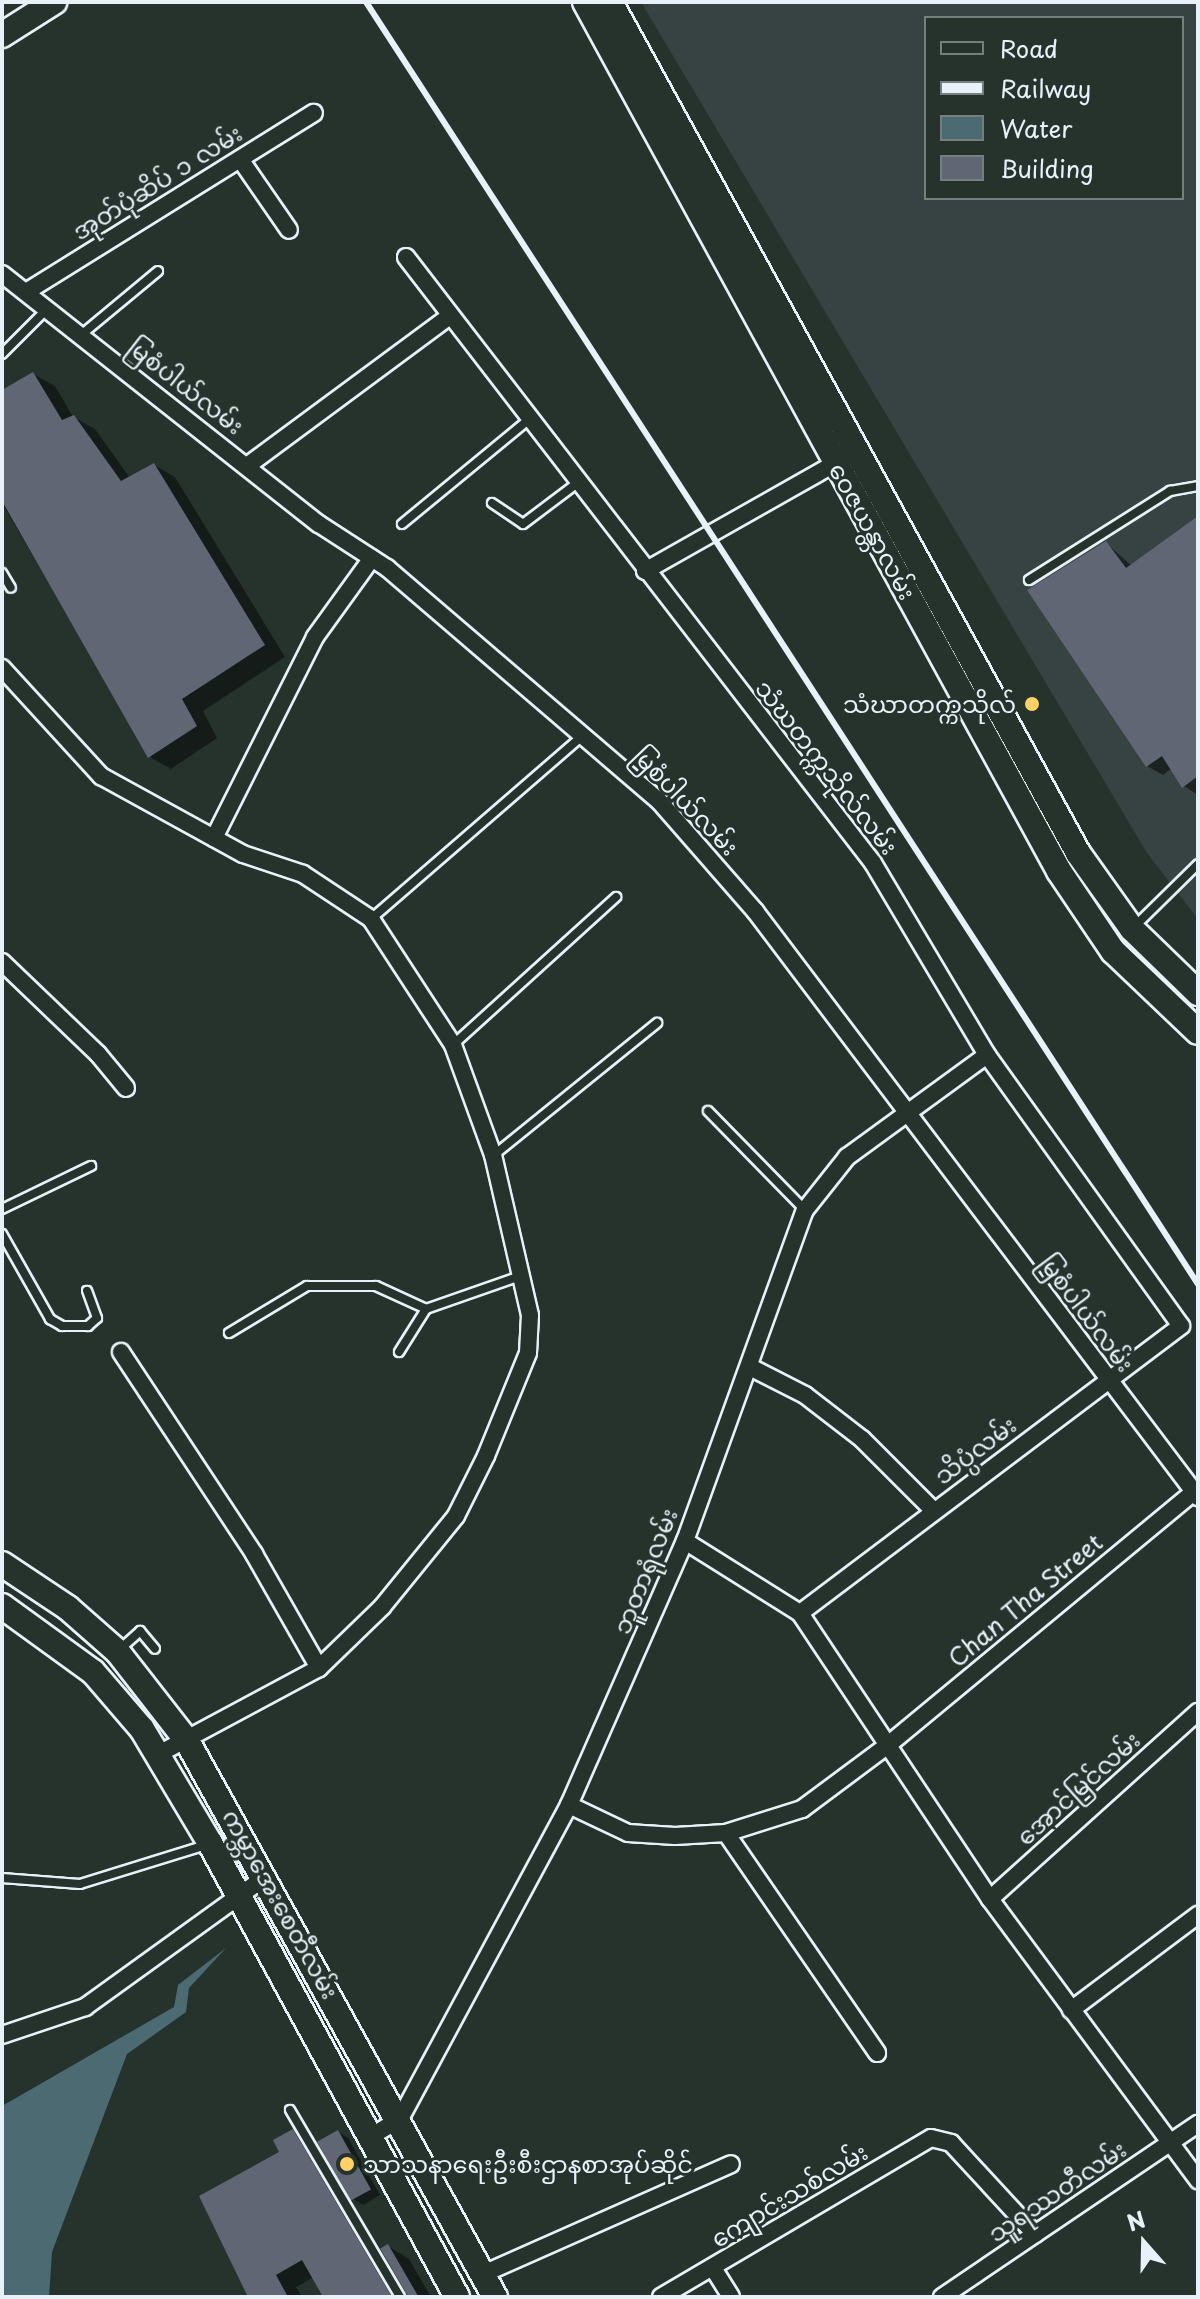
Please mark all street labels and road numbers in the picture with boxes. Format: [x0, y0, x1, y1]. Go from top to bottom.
street label: အုတ်ပုံဆိပ် ၁ လမ်း [67, 118, 247, 246]
street label: မြစံပါယ်လမ်း [122, 332, 250, 440]
street label: ဝေဇယန္တာလမ်း [824, 458, 922, 604]
street label: သံဃတက္ကသိုလ်လမ်း [750, 674, 904, 860]
street label: မြစံပါယ်လမ်း [627, 741, 745, 861]
street label: မြစံပါယ်လမ်း [1034, 1249, 1140, 1377]
street label: သိပ္ပံလမ်း [928, 1410, 1022, 1490]
street label: ဘူတာရုံလမ်း [607, 1504, 683, 1638]
street label: Chan Tha Street [942, 1527, 1108, 1673]
street label: အောင်မြင်လမ်း [1010, 1725, 1146, 1851]
street label: ကမ္ဘာအေးစေတီလမ်း [217, 1804, 345, 2004]
street label: သူရဿတီလမ်း [983, 2134, 1131, 2248]
street label: ကျောင်းသစ်လမ်း [705, 2137, 873, 2253]

